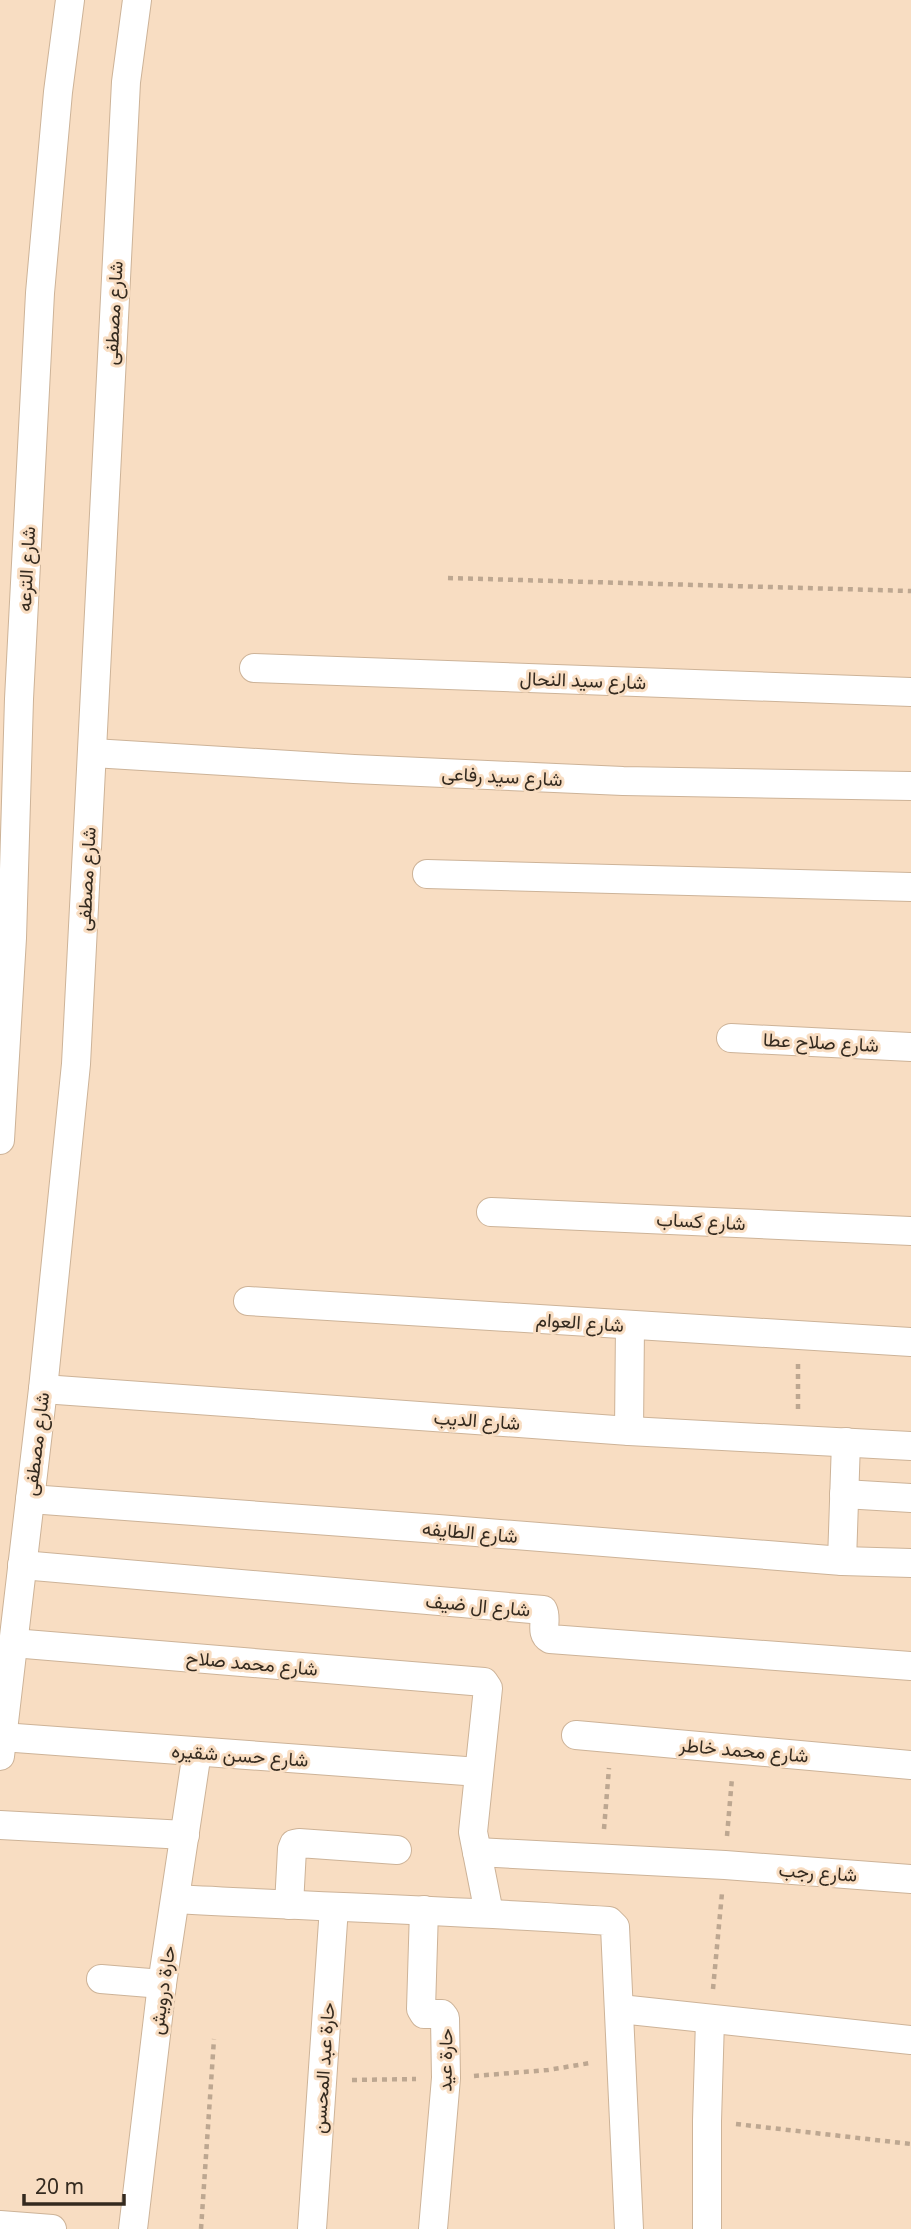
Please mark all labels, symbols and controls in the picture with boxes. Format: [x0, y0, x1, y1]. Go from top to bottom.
street label: شارع مصطفى [97, 260, 129, 366]
street label: شارع الترعه [11, 526, 41, 612]
street label: شارع سيد النحال [519, 665, 647, 695]
street label: شارع سيد رفاعى [441, 760, 563, 792]
street label: شارع مصطفى [70, 826, 102, 932]
street label: شارع صلاح عطا [762, 1026, 880, 1058]
street label: شارع كساب [656, 1206, 746, 1236]
street label: شارع العوام [535, 1306, 625, 1338]
street label: شارع مصطفى [17, 1391, 55, 1497]
street label: شارع الديب [433, 1404, 521, 1436]
street label: شارع الطايفه [421, 1515, 519, 1549]
street label: شارع ال ضيف [425, 1587, 531, 1623]
street label: شارع محمد صلاح [185, 1644, 319, 1682]
street label: شارع محمد خاطر [677, 1731, 810, 1769]
street label: شارع حسن شقيره [171, 1737, 309, 1773]
street label: شارع رجب [778, 1856, 858, 1888]
street label: حارة درويش [143, 1944, 181, 2036]
street label: حارة عبد المحسن [305, 2001, 341, 2135]
street label: حارة عيد [431, 2028, 459, 2092]
scale bar [24, 2162, 124, 2206]
text: 20 m [35, 2172, 84, 2200]

